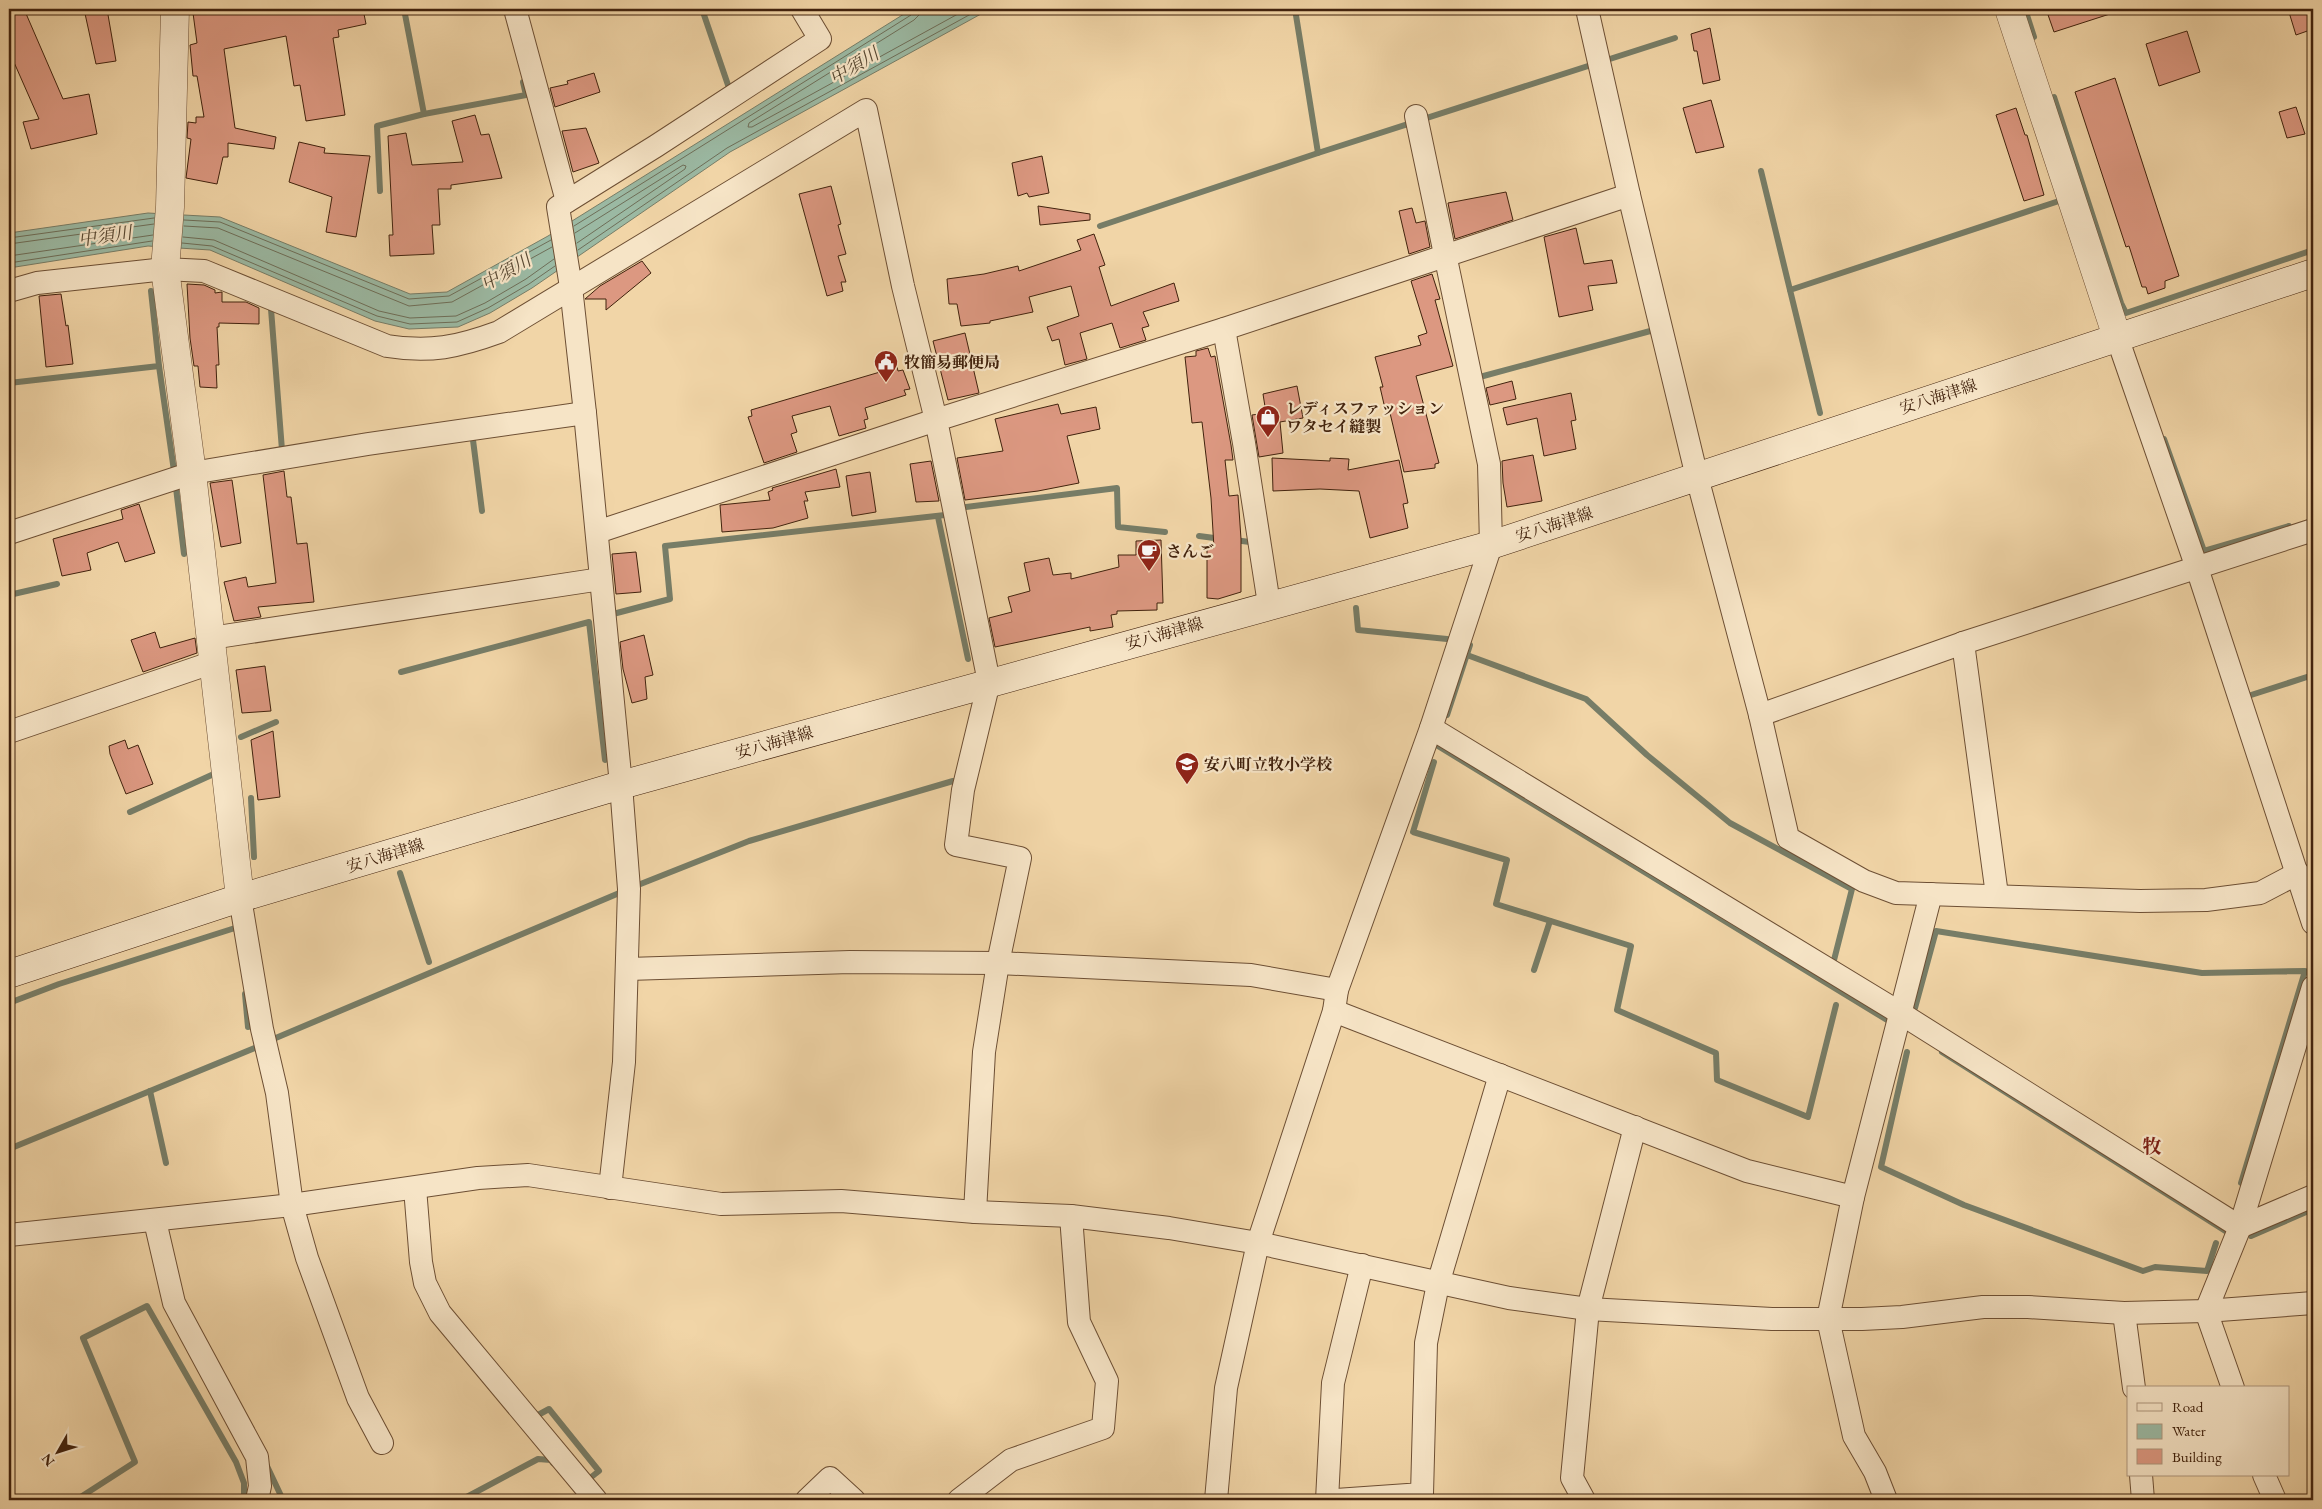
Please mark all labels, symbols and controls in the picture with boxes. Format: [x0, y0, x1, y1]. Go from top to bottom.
water label: 中須川 [825, 41, 885, 89]
water label: 中須川 [77, 220, 135, 251]
water label: 中須川 [477, 247, 537, 295]
public building icon: 牧簡易郵便局 [873, 349, 899, 383]
place label: 牧簡易郵便局 [904, 352, 1000, 373]
street label: 安八海津線 [1897, 374, 1979, 419]
place label: レディスファッション ワタセイ縫製 [1286, 398, 1444, 437]
shop icon: レディスファッション ワタセイ縫製 [1255, 404, 1281, 438]
street label: 安八海津線 [1513, 502, 1595, 547]
cafe icon: さんご [1136, 538, 1162, 572]
place label: さんご [1166, 541, 1214, 562]
street label: 安八海津線 [1123, 612, 1205, 655]
street label: 安八海津線 [733, 721, 815, 764]
school or university icon: 安八町立牧小学校 [1174, 751, 1200, 785]
place label: 安八町立牧小学校 [1204, 754, 1333, 775]
street label: 安八海津線 [344, 834, 426, 877]
district label: 牧 [2142, 1134, 2162, 1159]
legend [2127, 1386, 2290, 1476]
text: Road [2172, 1397, 2204, 1416]
text: Water [2172, 1421, 2206, 1440]
north arrow [32, 1426, 82, 1476]
text: Building [2172, 1447, 2222, 1466]
text: N [37, 1450, 58, 1470]

